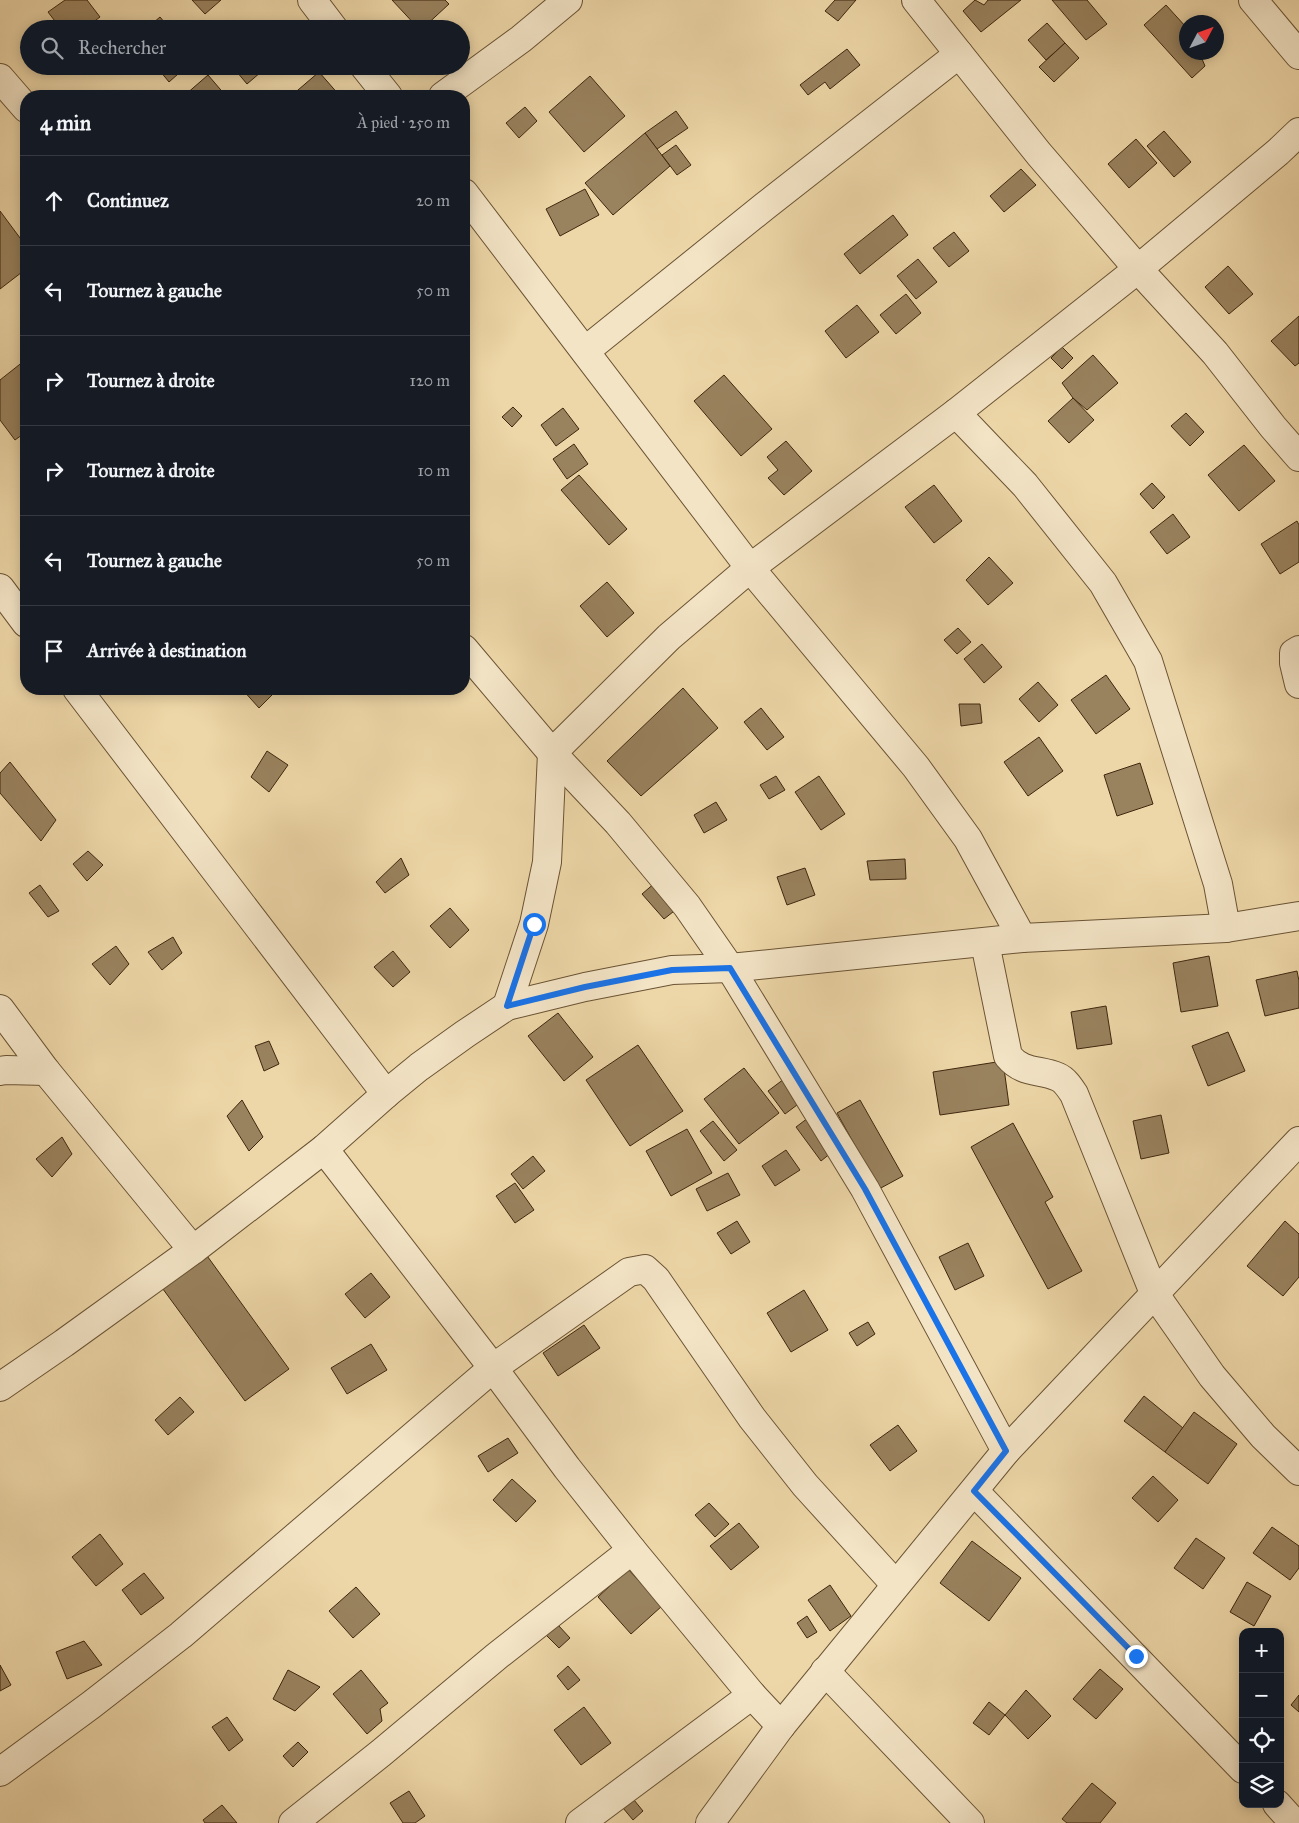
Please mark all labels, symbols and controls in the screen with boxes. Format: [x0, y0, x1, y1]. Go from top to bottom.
north arrow [1179, 15, 1224, 60]
search box [20, 20, 470, 75]
icon: search [38, 34, 66, 62]
text: Rechercher [78, 36, 166, 59]
text: 4 min [40, 110, 91, 136]
text: À pied · 250 m [357, 113, 450, 132]
icon: ahead [40, 187, 68, 215]
text: Continuez [87, 189, 169, 212]
text: 20 m [416, 191, 450, 210]
icon: left [40, 277, 68, 305]
text: Tournez à gauche [87, 279, 222, 302]
text: 50 m [416, 281, 450, 300]
icon: right [40, 367, 68, 395]
text: Tournez à droite [87, 369, 215, 392]
text: 120 m [410, 371, 450, 390]
icon: right [40, 457, 68, 485]
text: Tournez à droite [87, 459, 215, 482]
text: 10 m [418, 461, 450, 480]
icon: left [40, 547, 68, 575]
text: Tournez à gauche [87, 549, 222, 572]
text: 50 m [416, 551, 450, 570]
icon: arrive [40, 637, 68, 665]
text: Arrivée à destination [87, 639, 246, 662]
route start [523, 913, 546, 936]
map controls [1239, 1628, 1284, 1808]
button: + [1239, 1628, 1284, 1673]
route end [1125, 1645, 1148, 1668]
button: − [1239, 1673, 1284, 1718]
button: locate [1239, 1718, 1284, 1763]
button: layers [1239, 1763, 1284, 1808]

